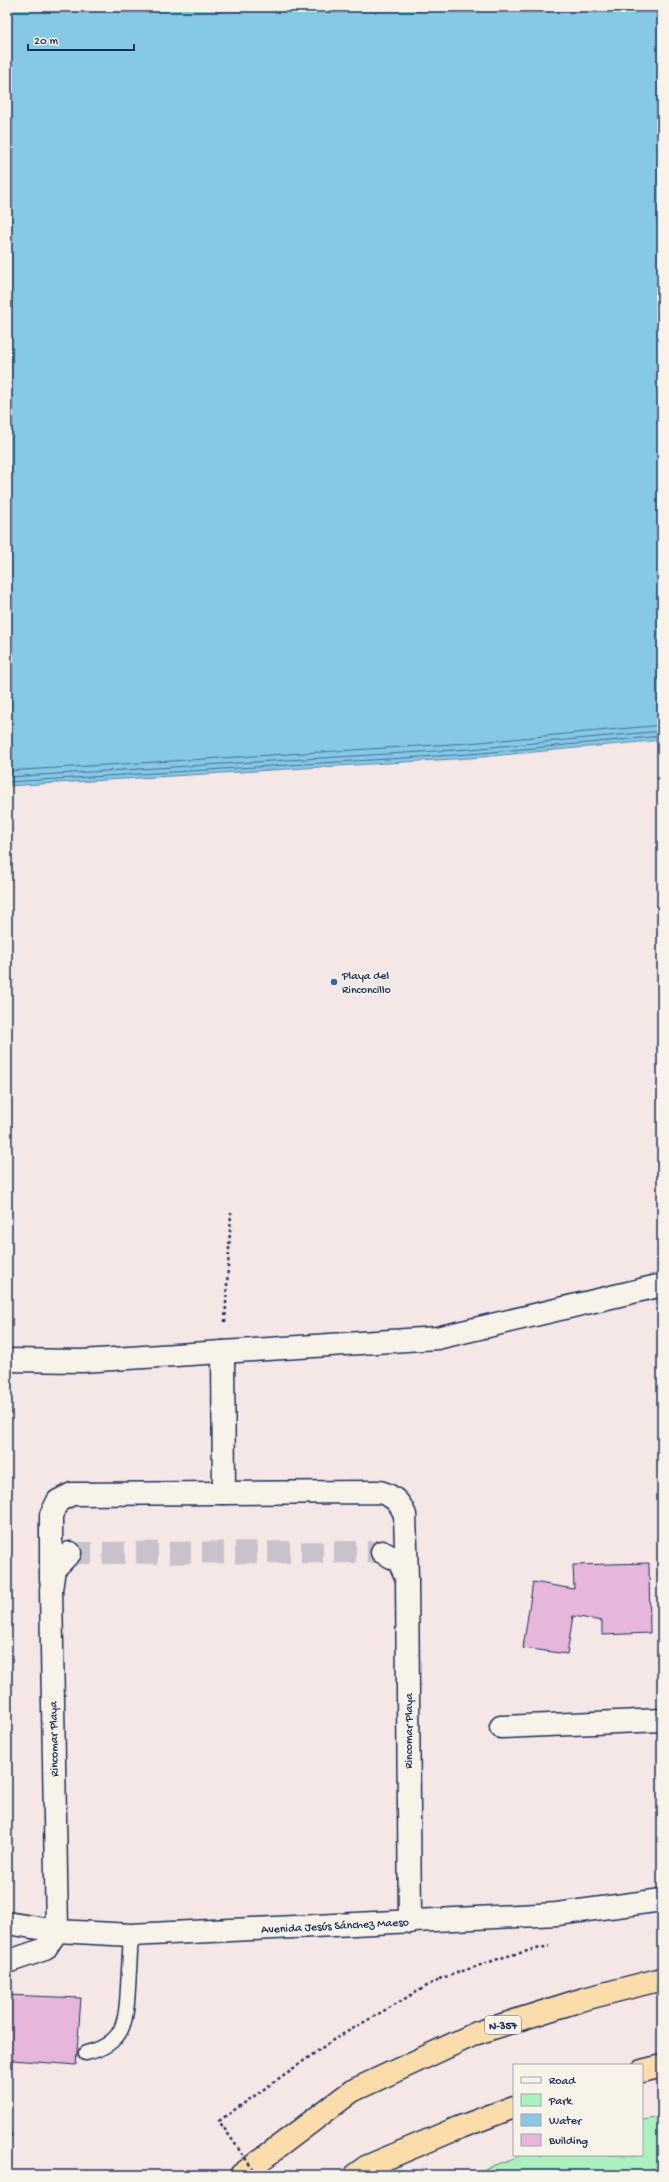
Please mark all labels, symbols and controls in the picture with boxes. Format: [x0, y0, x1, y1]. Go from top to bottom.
scale bar [28, 26, 134, 52]
text: 20 m [34, 35, 59, 49]
place label: Playa del Rinconcillo [341, 970, 391, 998]
marker: Playa del Rinconcillo [329, 977, 339, 987]
street label: Rincomar Playa [403, 1693, 417, 1769]
street label: Rincomar Playa [47, 1701, 63, 1777]
street label: Avenida Jesús Sánchez Maeso [261, 1916, 409, 1938]
road number: N-357 [485, 2016, 521, 2034]
legend [513, 2064, 643, 2156]
text: Road [549, 2075, 576, 2089]
text: Park [548, 2095, 574, 2109]
text: Water [549, 2115, 583, 2129]
text: Building [548, 2135, 588, 2149]

